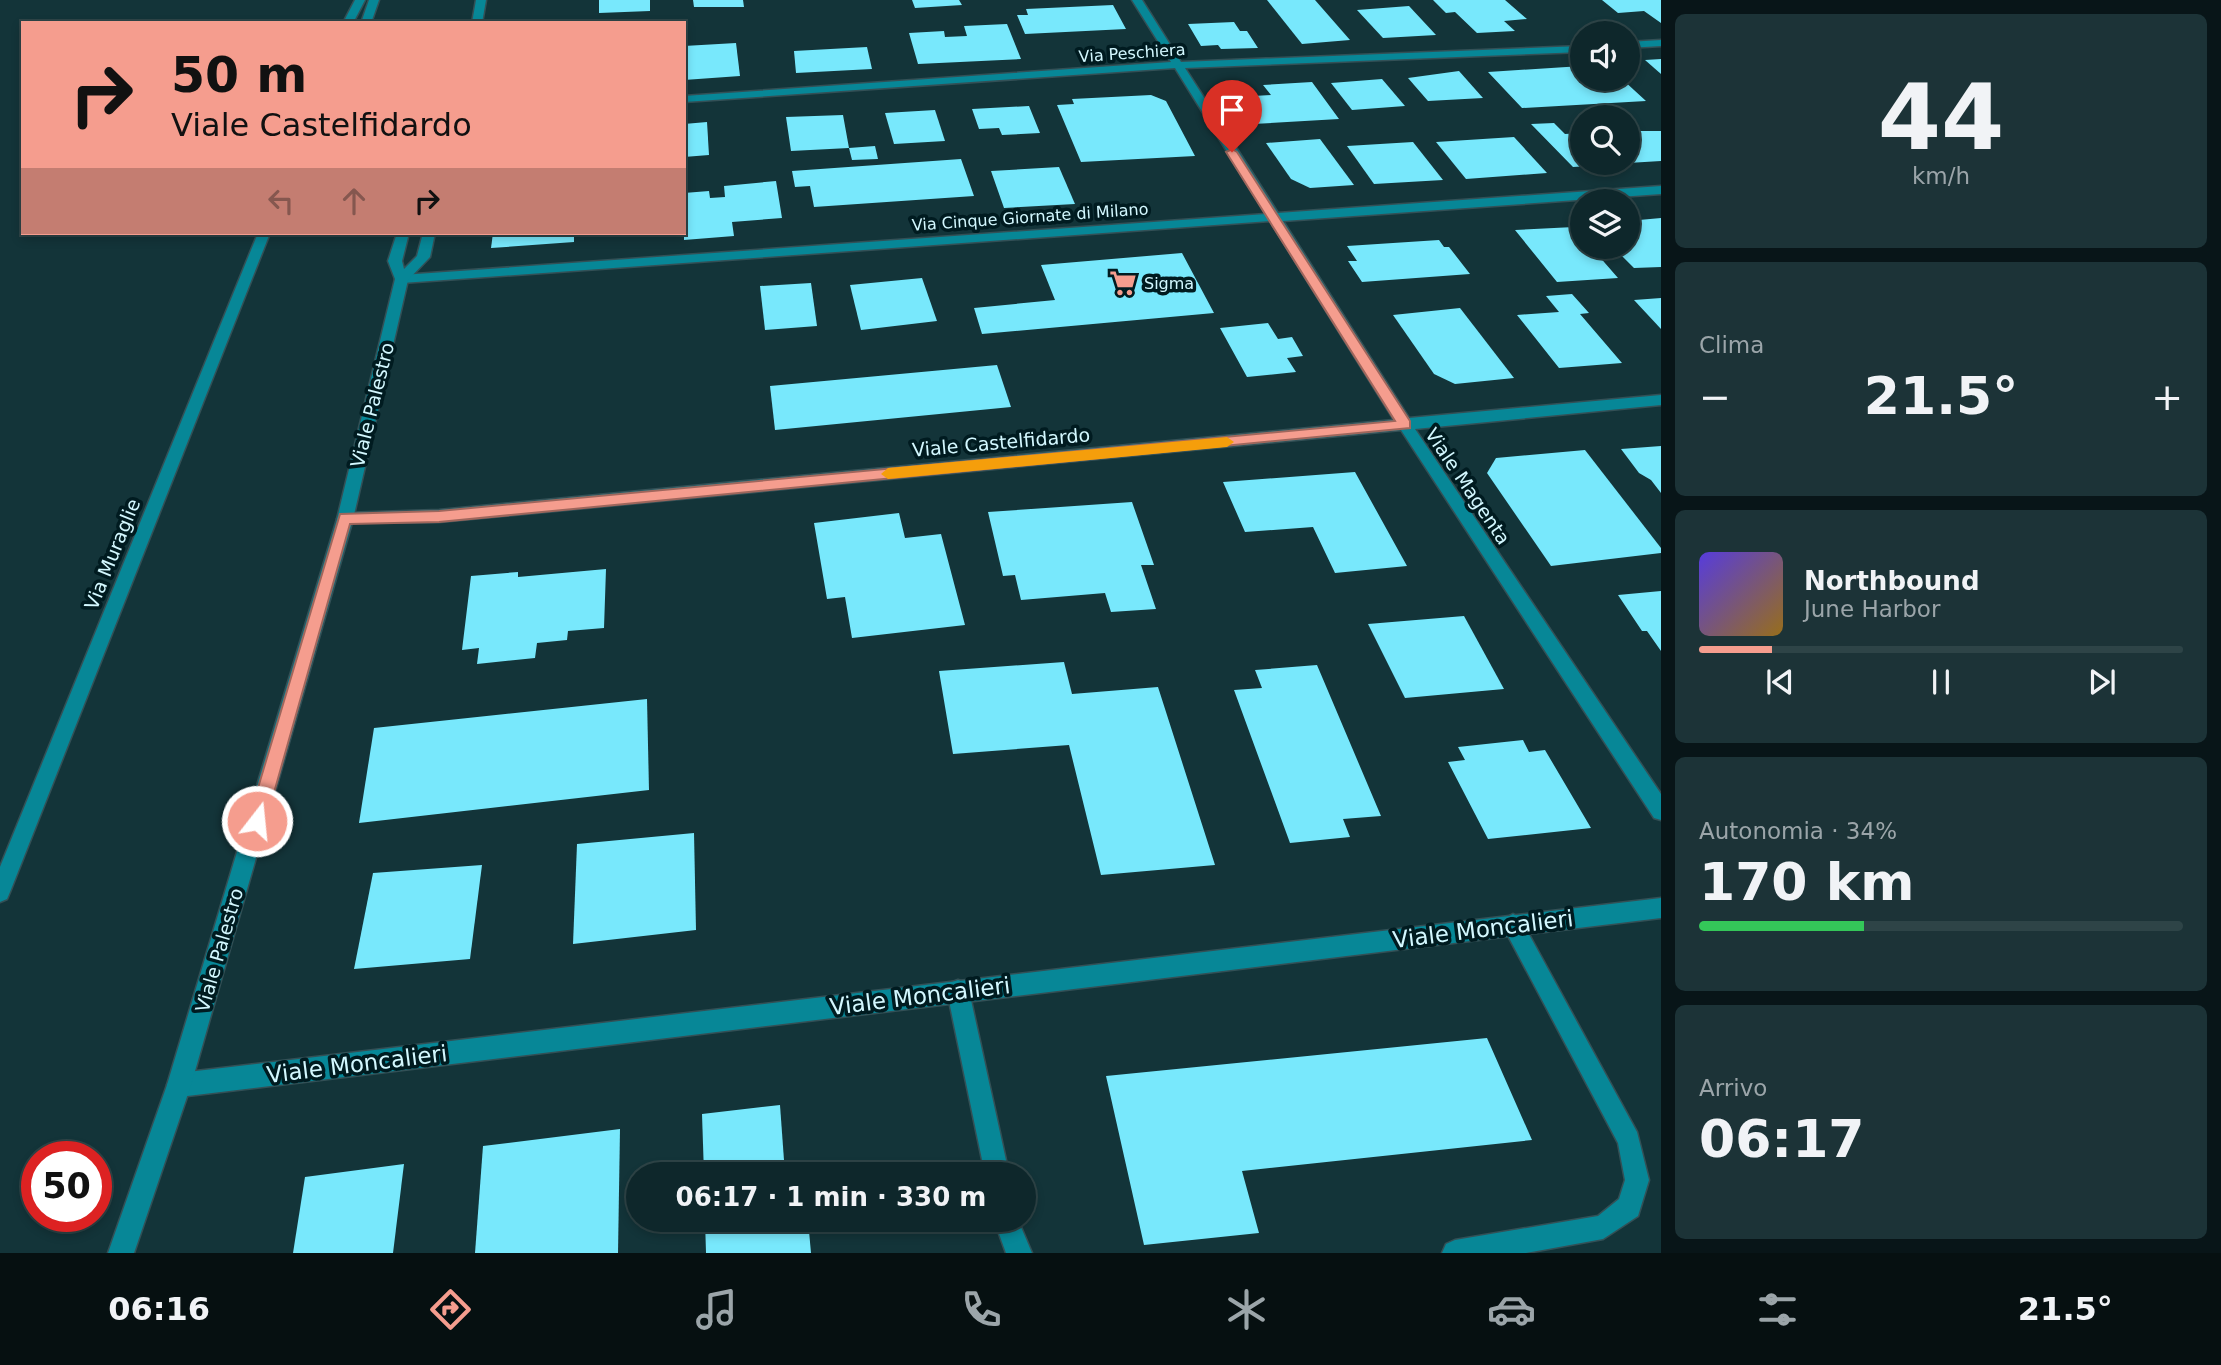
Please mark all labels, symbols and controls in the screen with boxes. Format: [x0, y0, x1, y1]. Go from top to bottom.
map controls [1570, 21, 1640, 259]
button: sound [1570, 21, 1640, 91]
street label: Via Peschiera [1078, 40, 1186, 66]
text: 50 m [171, 47, 307, 104]
icon: right [56, 49, 147, 140]
text: 44 [1878, 65, 2004, 170]
pin [1202, 80, 1262, 152]
icon: arrive [1213, 91, 1251, 129]
button: search [1570, 105, 1640, 175]
text: Viale Castelfidardo [171, 106, 472, 144]
text: km/h [1912, 163, 1970, 189]
icon: left [262, 182, 300, 220]
icon: ahead [335, 182, 373, 220]
icon: right [408, 182, 446, 220]
button: layers [1570, 189, 1640, 259]
street label: Via Cinque Giornate di Milano [911, 199, 1149, 235]
supermarket icon: Sigma [1108, 268, 1138, 298]
place label: Sigma [1144, 274, 1194, 293]
text: Clima [1699, 332, 1764, 358]
street label: Viale Palestro [346, 340, 398, 470]
text: 21.5° [1864, 366, 2018, 426]
text: − [1699, 375, 1731, 419]
text: + [2151, 375, 2183, 419]
street label: Viale Castelfidardo [911, 423, 1091, 461]
street label: Viale Magenta [1421, 424, 1515, 548]
street label: Via Muraglie [80, 495, 144, 613]
text: Northbound [1804, 566, 1980, 596]
text: June Harbor [1804, 596, 1940, 622]
icon: previous [1761, 663, 1799, 701]
icon: pause [1922, 663, 1960, 701]
icon: next [2083, 663, 2121, 701]
position arrow [220, 784, 294, 858]
text: Autonomia · 34% [1699, 818, 1897, 844]
text: 170 km [1699, 852, 1914, 912]
street label: Viale Palestro [191, 885, 247, 1015]
street label: Viale Moncalieri [1391, 905, 1575, 953]
street label: Viale Moncalieri [828, 972, 1012, 1020]
street label: Viale Moncalieri [265, 1040, 449, 1088]
text: Arrivo [1699, 1075, 1767, 1101]
text: 06:17 [1699, 1109, 1865, 1169]
speed limit sign: 50 [21, 1141, 112, 1232]
text: 06:17 · 1 min · 330 m [676, 1182, 986, 1212]
icon: directions [426, 1285, 475, 1334]
icon: music [692, 1285, 741, 1334]
icon: phone [957, 1285, 1006, 1334]
icon: climate [1222, 1285, 1271, 1334]
icon: car [1487, 1285, 1536, 1334]
icon: filters [1753, 1285, 1802, 1334]
text: 06:16 [108, 1290, 210, 1328]
text: 21.5° [2018, 1290, 2113, 1328]

